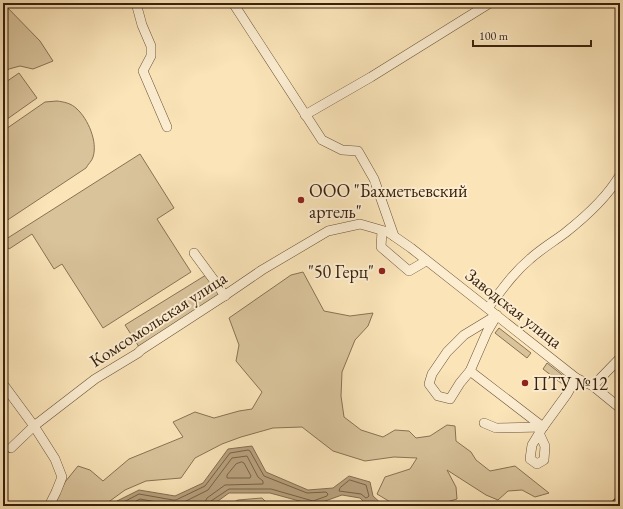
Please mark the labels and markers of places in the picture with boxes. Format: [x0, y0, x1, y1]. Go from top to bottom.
place label: ООО "Бахметьевский артель" [309, 179, 468, 223]
marker: ООО "Бахметьевский артель" [296, 195, 306, 205]
place label: "50 Герц" [308, 260, 374, 283]
marker: "50 Герц" [377, 266, 387, 276]
place label: ПТУ №12 [533, 372, 608, 395]
marker: ПТУ №12 [520, 378, 530, 388]

